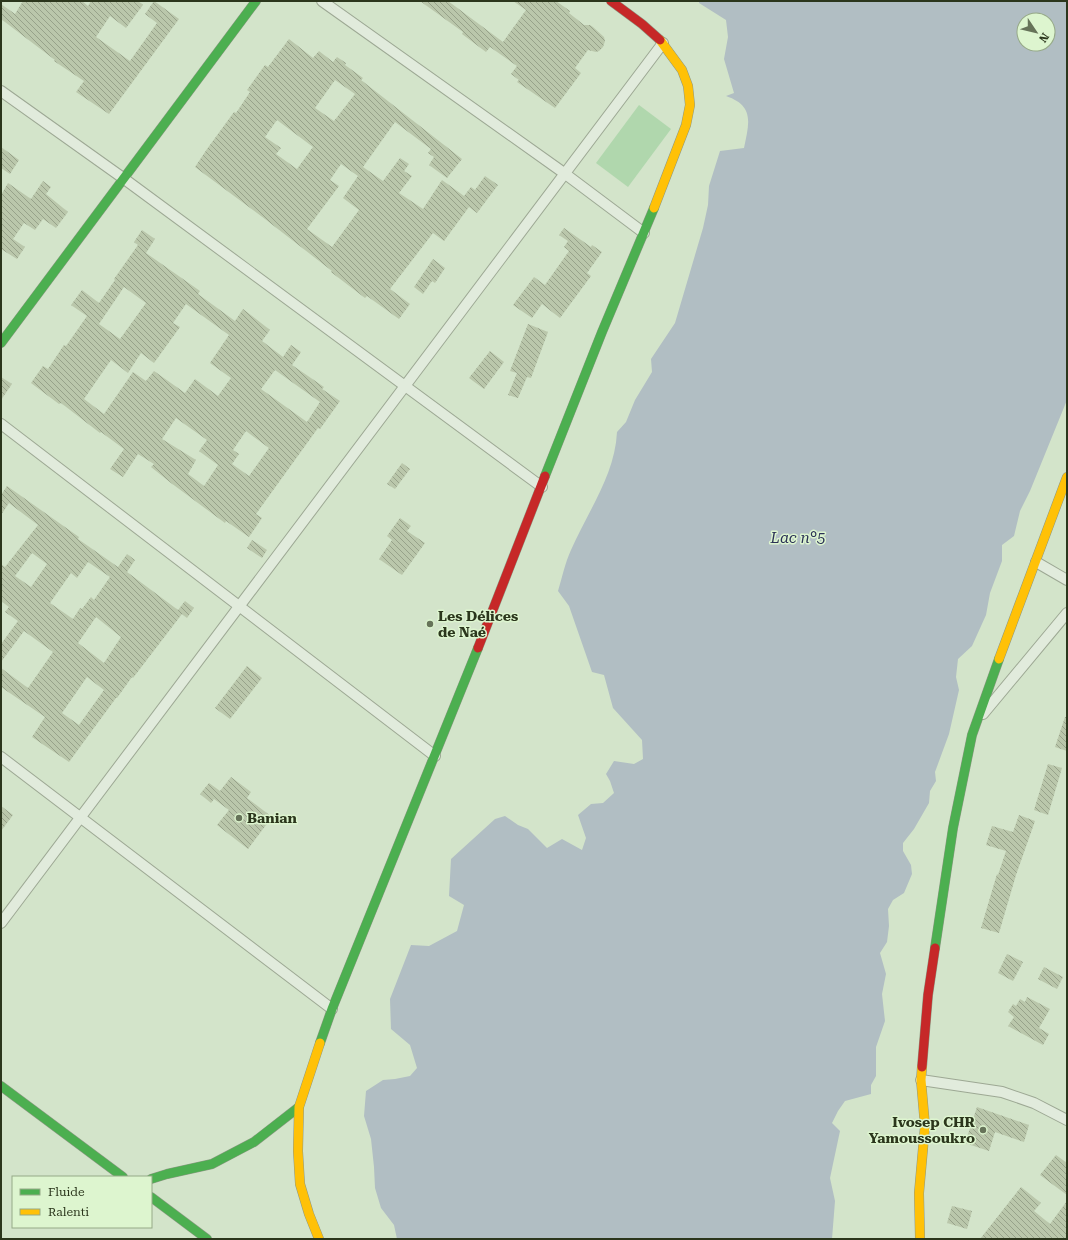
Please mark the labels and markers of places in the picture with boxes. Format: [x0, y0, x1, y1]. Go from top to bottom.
place label: Les Délices de Naé [438, 608, 518, 640]
marker: Les Délices de Naé [425, 619, 435, 629]
place label: Banian [247, 810, 298, 826]
marker: Banian [234, 813, 244, 823]
place label: Ivosep CHR Yamoussoukro [869, 1114, 976, 1146]
marker: Ivosep CHR Yamoussoukro [978, 1125, 988, 1135]

